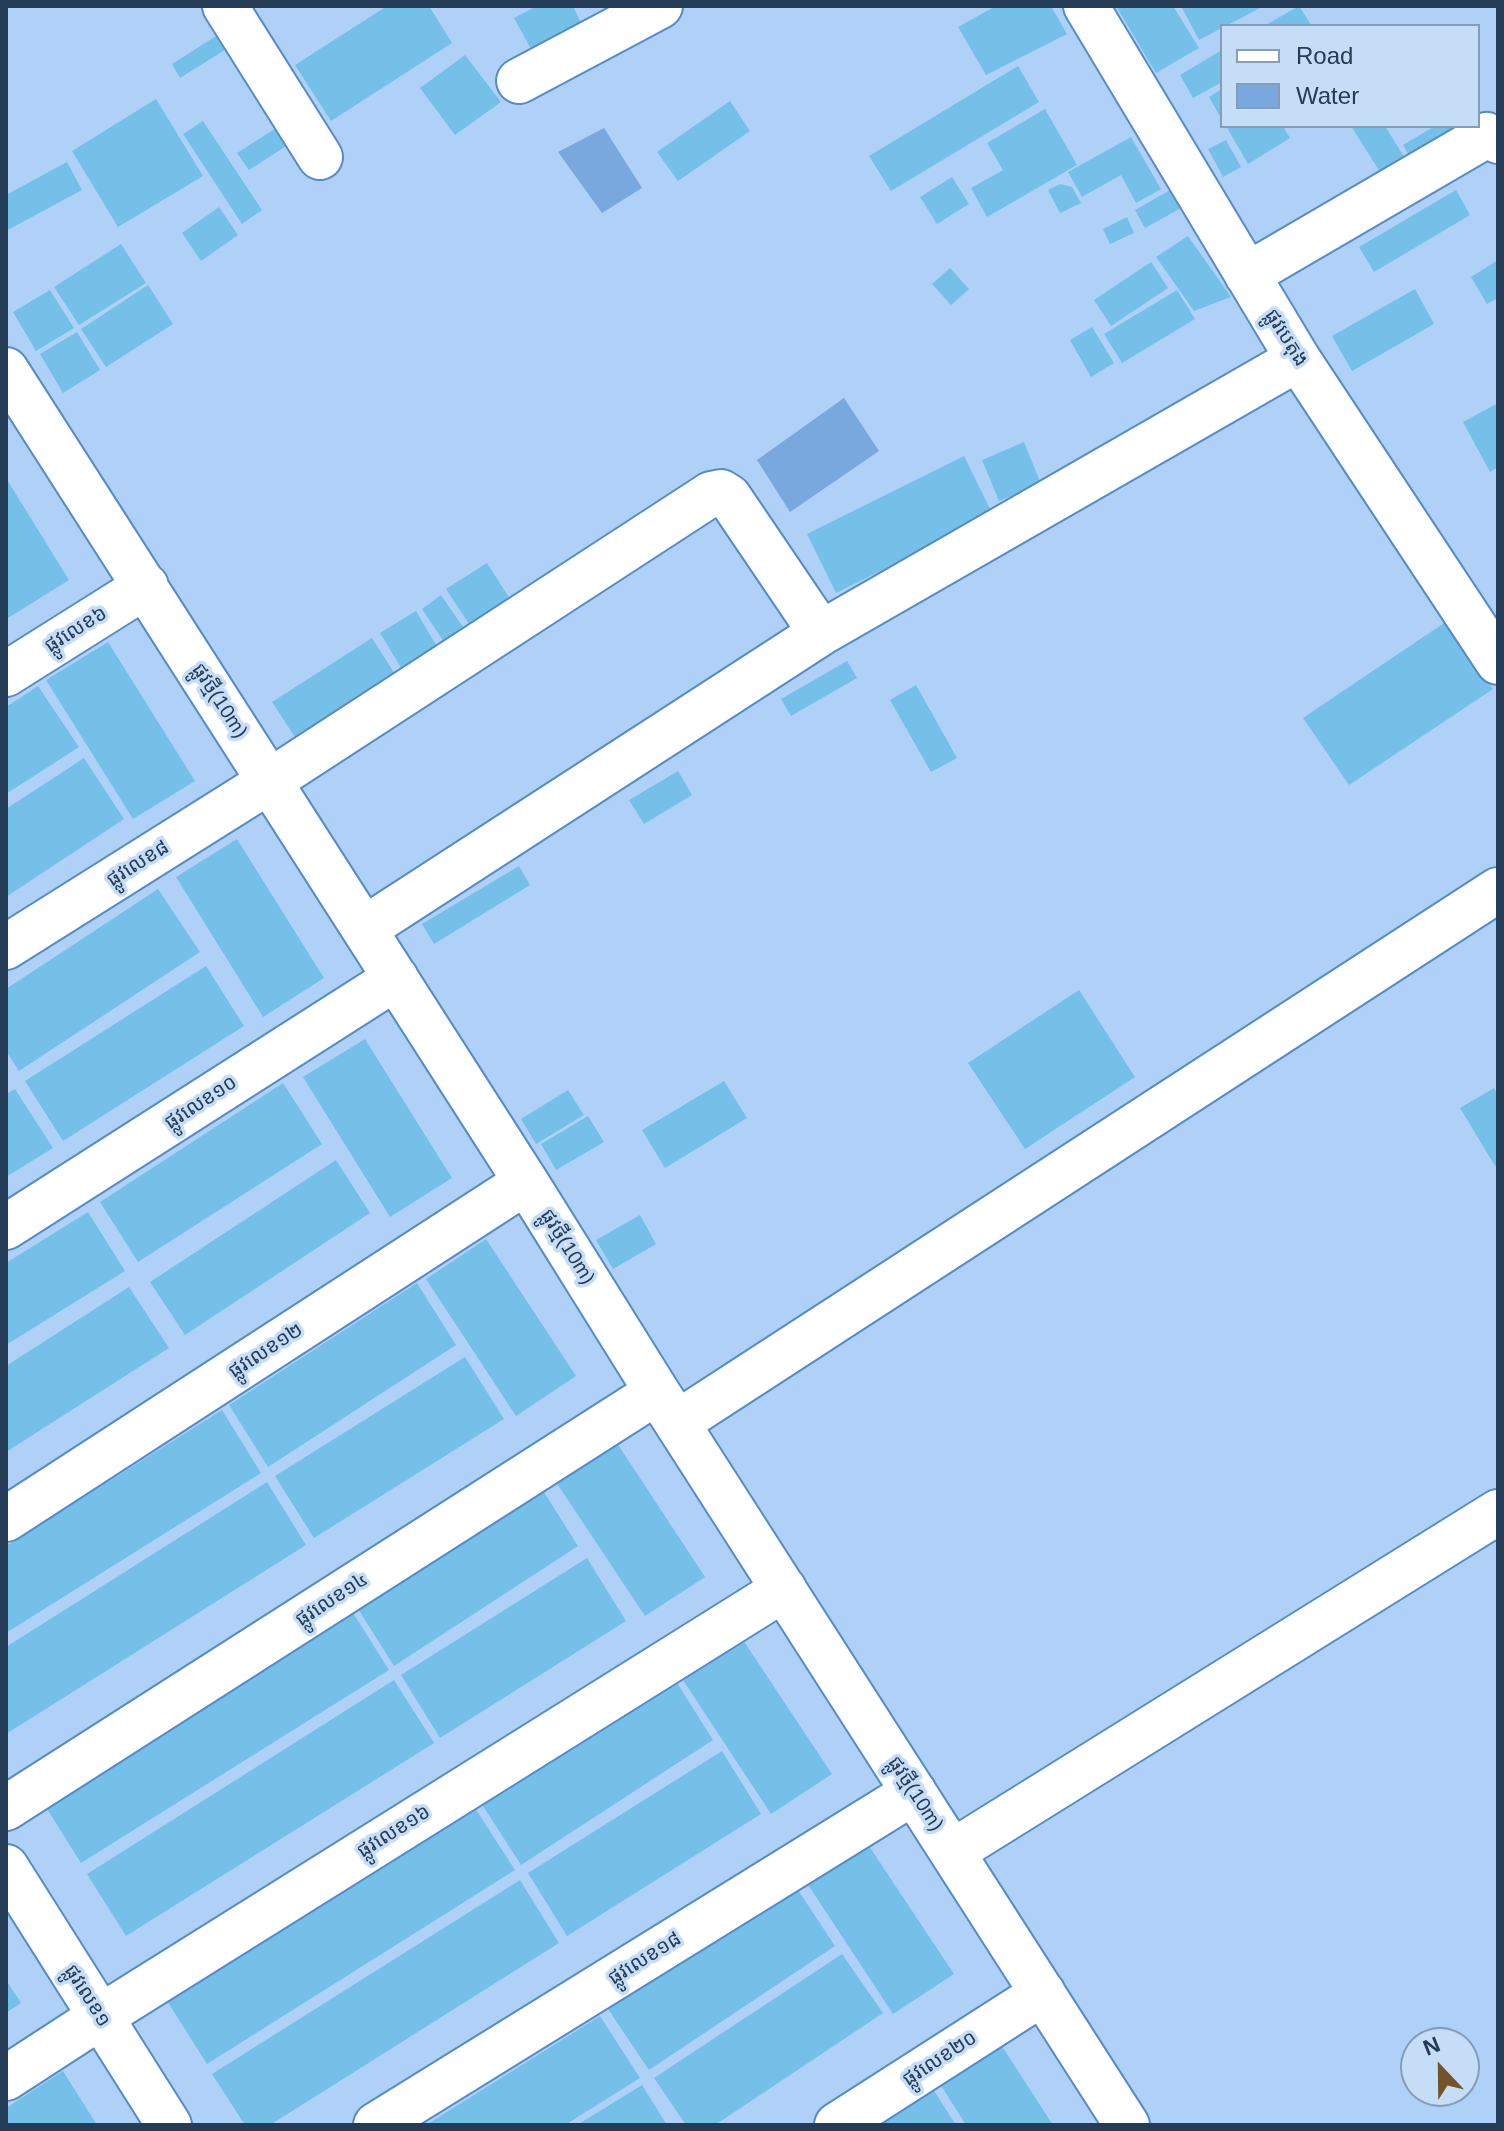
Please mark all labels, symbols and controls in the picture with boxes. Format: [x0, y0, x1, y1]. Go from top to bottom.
legend [1220, 24, 1480, 128]
text: Road [1296, 42, 1353, 69]
text: Water [1296, 82, 1359, 109]
street label: ផ្លូវបេតុង [1259, 305, 1313, 371]
street label: ផ្លូវលេខ៦ [40, 602, 112, 658]
street label: ផ្លូវថ្មី(10m) [186, 659, 252, 743]
street label: ផ្លូវលេខ៨ [102, 836, 174, 892]
street label: ផ្លូវលេខ១០ [160, 1071, 242, 1135]
street label: ផ្លូវថ្មី(10m) [535, 1205, 599, 1289]
street label: ផ្លូវលេខ១២ [224, 1318, 308, 1384]
street label: ផ្លូវលេខ១៤ [291, 1568, 373, 1632]
street label: ផ្លូវថ្មី(10m) [882, 1752, 948, 1836]
street label: ផ្លូវលេខ១៦ [353, 1800, 435, 1864]
street label: ផ្លូវលេខ១៨ [604, 1927, 686, 1991]
street label: ផ្លូវលេខ១ [59, 1960, 115, 2032]
street label: ផ្លូវលេខ២០ [898, 2026, 982, 2092]
north arrow [1400, 2027, 1480, 2107]
text: N [1420, 2032, 1444, 2061]

